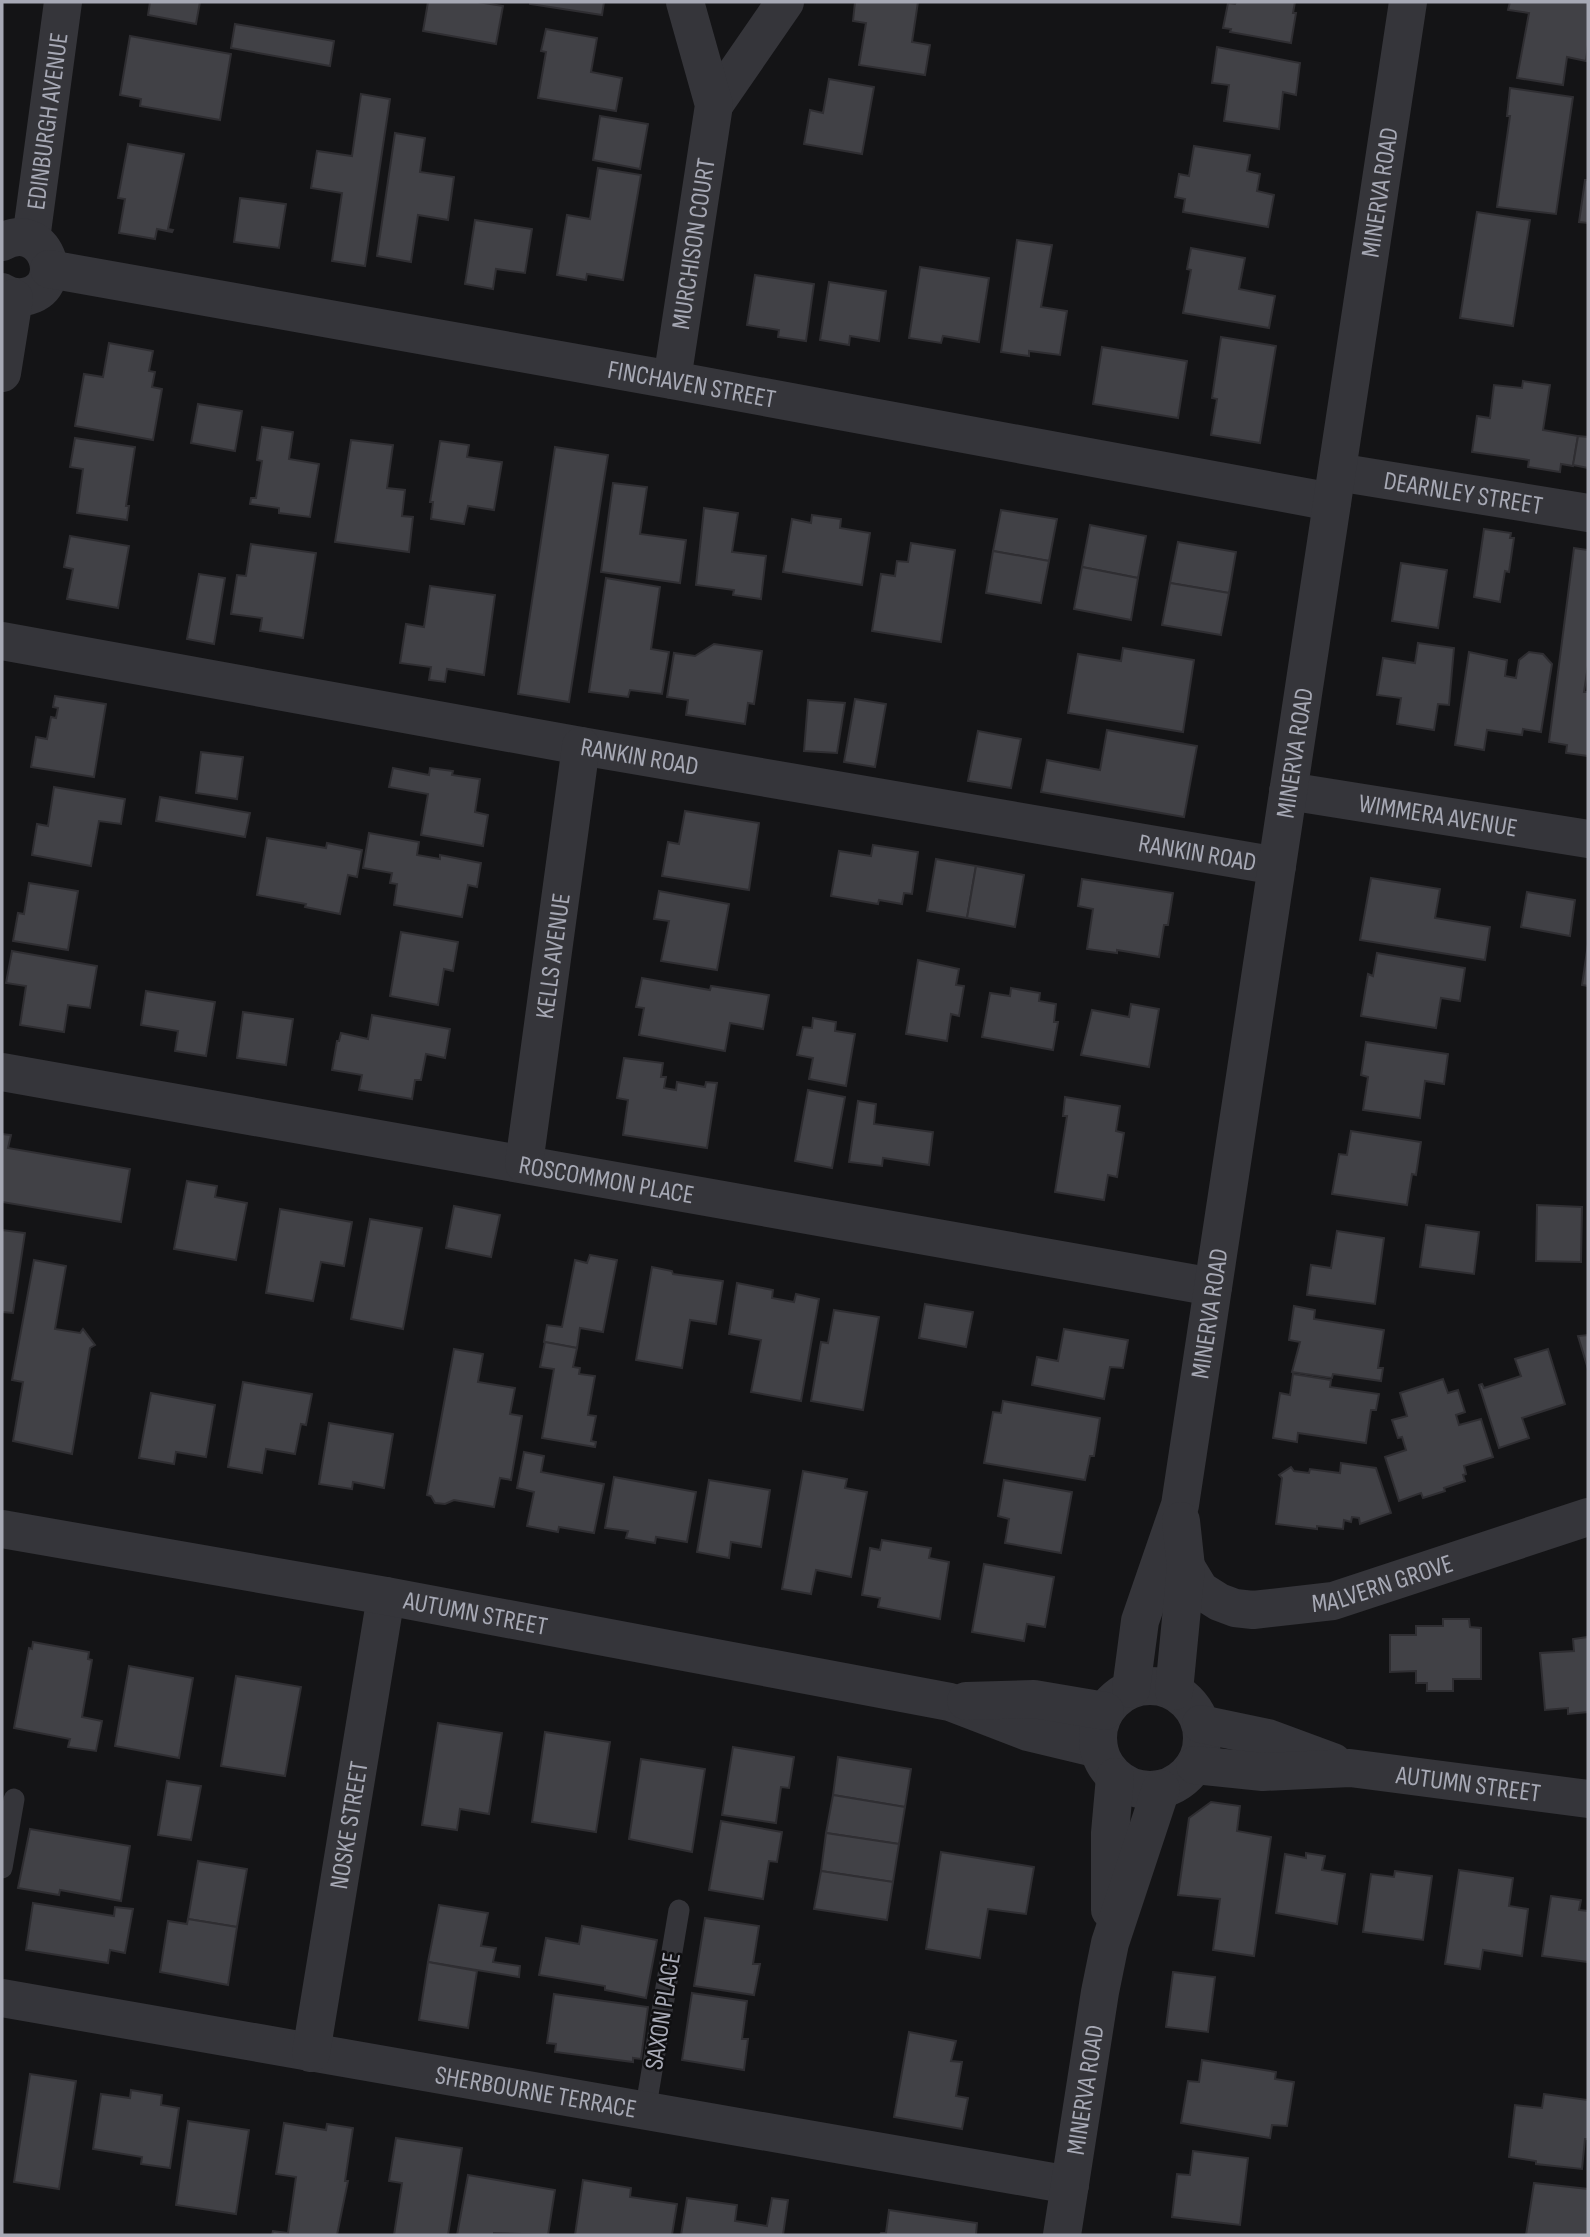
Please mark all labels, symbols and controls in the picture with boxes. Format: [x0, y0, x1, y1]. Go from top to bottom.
street label: EDINBURGH AVENUE [21, 31, 76, 212]
street label: MINERVA ROAD [1355, 125, 1406, 260]
street label: MURCHISON COURT [666, 156, 723, 332]
street label: FINCHAVEN STREET [605, 355, 778, 416]
street label: DEARNLEY STREET [1381, 466, 1545, 522]
street label: MINERVA ROAD [1270, 686, 1321, 820]
street label: RANKIN ROAD [578, 732, 701, 783]
street label: WIMMERA AVENUE [1356, 789, 1520, 844]
street label: RANKIN ROAD [1136, 828, 1258, 879]
street label: KELLS AVENUE [530, 891, 578, 1021]
street label: ROSCOMMON PLACE [516, 1150, 696, 1212]
street label: MINERVA ROAD [1185, 1246, 1236, 1381]
street label: MALVERN GROVE [1310, 1549, 1457, 1620]
street label: AUTUMN STREET [400, 1585, 550, 1643]
street label: NOSKE STREET [324, 1759, 376, 1892]
street label: AUTUMN STREET [1393, 1760, 1543, 1810]
street label: SAXON PLACE [639, 1950, 688, 2072]
street label: MINERVA ROAD [1061, 2023, 1112, 2157]
street label: SHERBOURNE TERRACE [433, 2060, 639, 2126]

